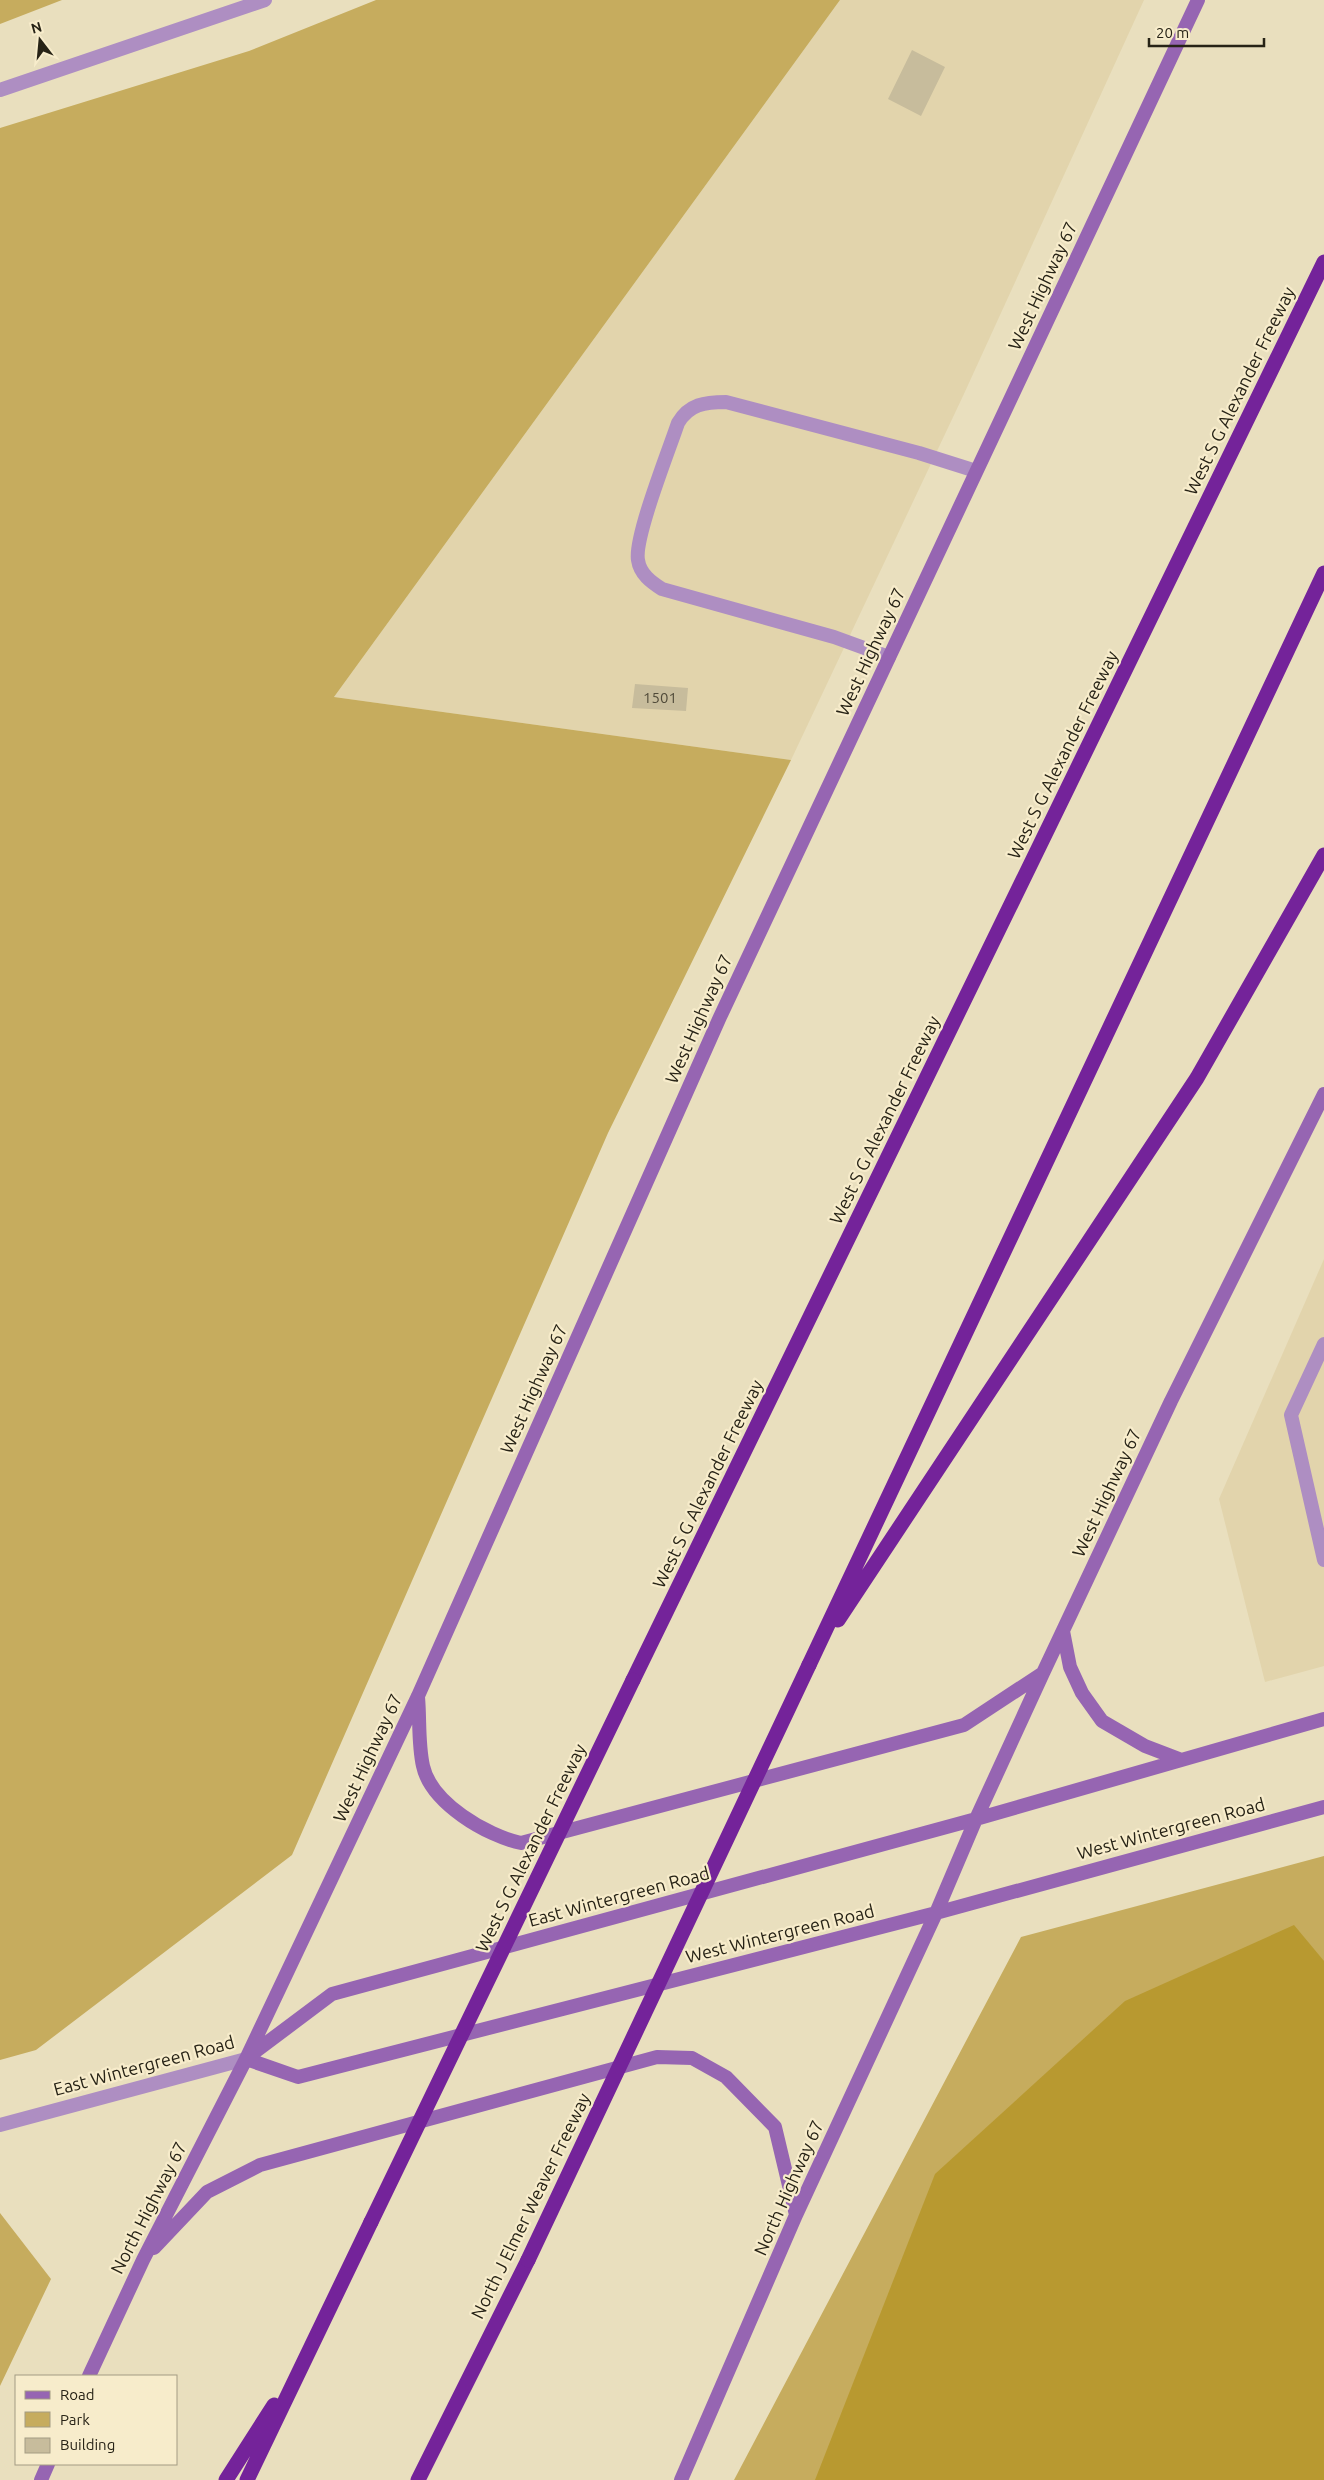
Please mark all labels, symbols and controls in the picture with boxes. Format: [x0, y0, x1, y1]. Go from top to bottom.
north arrow [15, 15, 65, 65]
scale bar [1149, 15, 1264, 47]
text: N [29, 18, 44, 37]
text: 20 m [1156, 24, 1189, 41]
street label: West Highway 67 [1004, 218, 1081, 353]
street label: West S G Alexander Freeway [1180, 283, 1298, 498]
street label: West Highway 67 [832, 584, 909, 719]
street label: West S G Alexander Freeway [1003, 647, 1121, 862]
house number: 1501 [643, 689, 677, 706]
street label: West Highway 67 [661, 951, 736, 1086]
street label: West S G Alexander Freeway [825, 1012, 943, 1227]
street label: West Highway 67 [496, 1321, 571, 1456]
street label: West S G Alexander Freeway [648, 1376, 766, 1591]
street label: West Highway 67 [1068, 1425, 1145, 1560]
street label: West Highway 67 [329, 1690, 406, 1825]
street label: West S G Alexander Freeway [471, 1740, 589, 1955]
street label: West Wintergreen Road [1075, 1793, 1267, 1863]
street label: East Wintergreen Road [526, 1862, 712, 1930]
street label: West Wintergreen Road [683, 1900, 876, 1966]
street label: East Wintergreen Road [51, 2031, 237, 2099]
street label: North J Elmer Weaver Freeway [467, 2089, 594, 2322]
street label: North Highway 67 [749, 2117, 827, 2258]
street label: North Highway 67 [106, 2138, 190, 2277]
legend [15, 2375, 178, 2465]
text: Road [60, 2386, 95, 2403]
text: Park [60, 2411, 90, 2428]
text: Building [60, 2436, 115, 2453]

